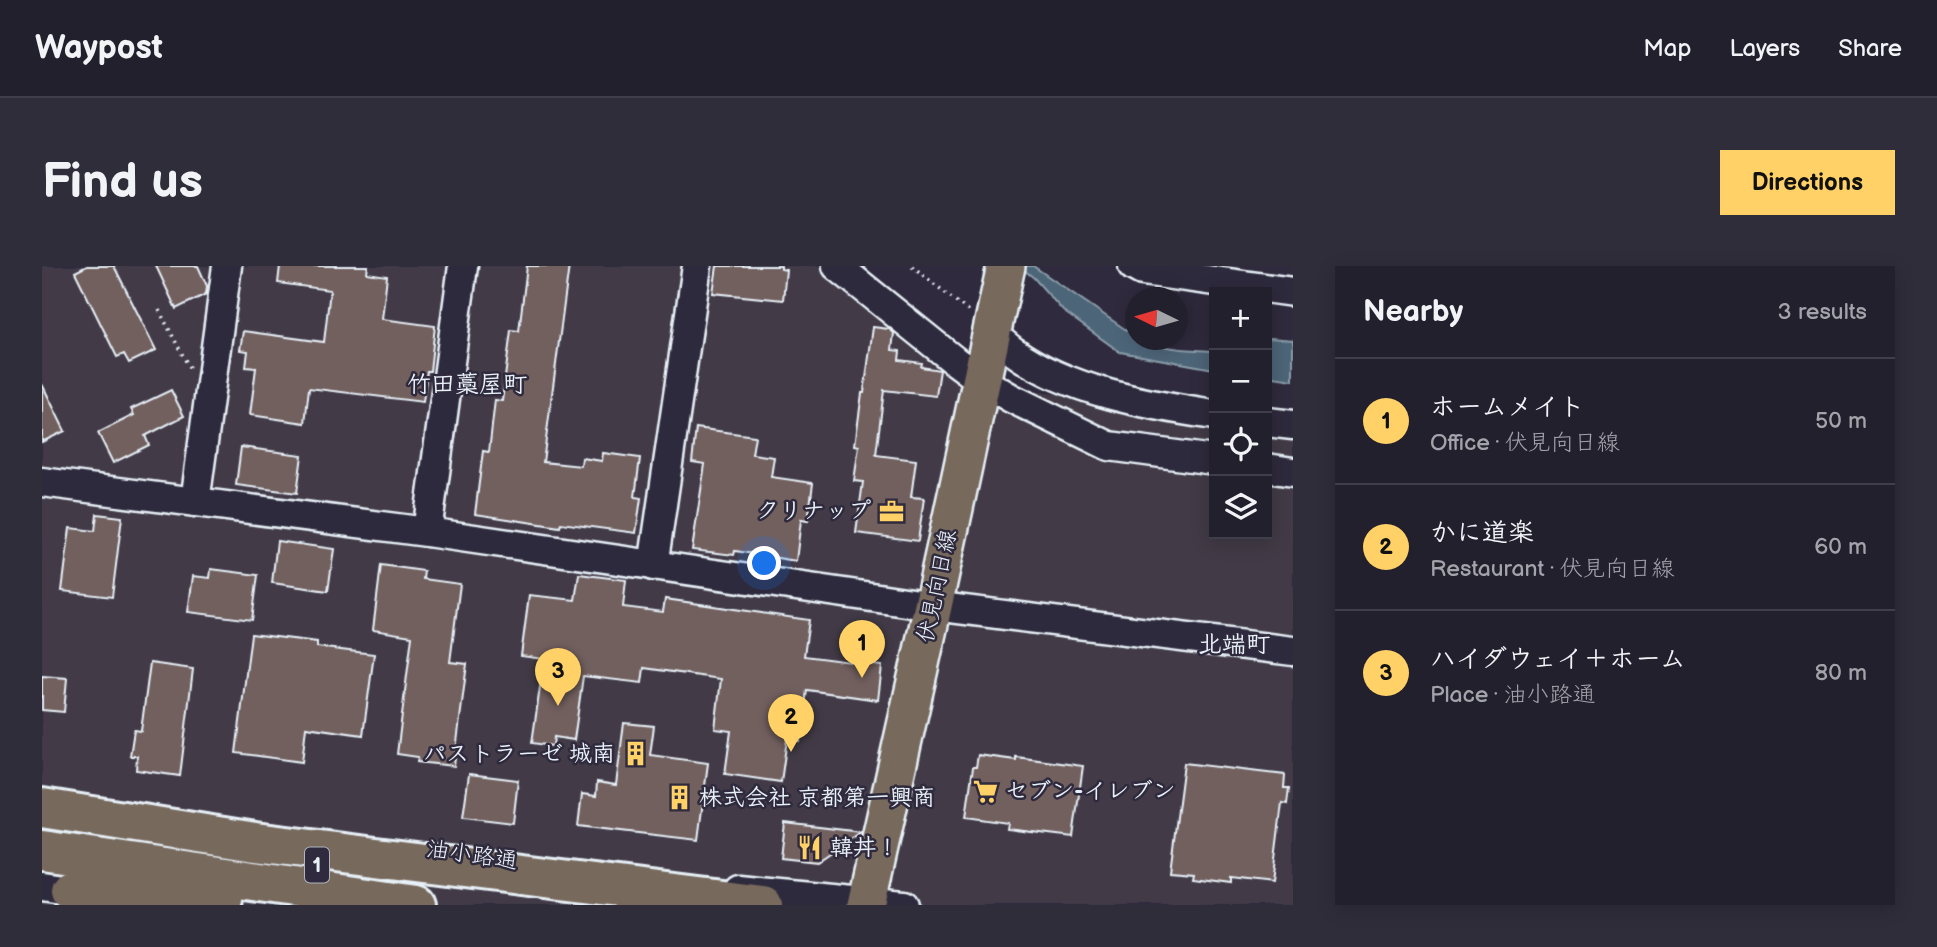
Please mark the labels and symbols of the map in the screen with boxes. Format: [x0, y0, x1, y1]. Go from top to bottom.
north arrow [1125, 287, 1188, 350]
district label: 竹田藁屋町 [407, 370, 527, 399]
place label: クリナップ [756, 497, 871, 525]
office icon: クリナップ [877, 497, 905, 525]
street label: 伏見向日線 [911, 527, 963, 645]
your location [747, 546, 781, 580]
pin: 1 [839, 620, 885, 678]
district label: 北端町 [1198, 630, 1270, 659]
pin: 3 [535, 648, 581, 706]
pin: 2 [768, 694, 814, 752]
place label: パストラーゼ 城南 [423, 740, 615, 768]
building icon: パストラーゼ 城南 [621, 740, 649, 768]
supermarket icon: セブン-イレブン [971, 777, 999, 805]
place label: セブン-イレブン [1005, 777, 1175, 805]
building icon: 株式会社 京都第一興商 [665, 784, 693, 812]
place label: 株式会社 京都第一興商 [699, 784, 935, 812]
restaurant icon: 韓丼！ [796, 834, 824, 862]
place label: 韓丼！ [830, 834, 899, 862]
street label: 油小路通 [424, 835, 520, 875]
road number: 1 [305, 848, 329, 882]

